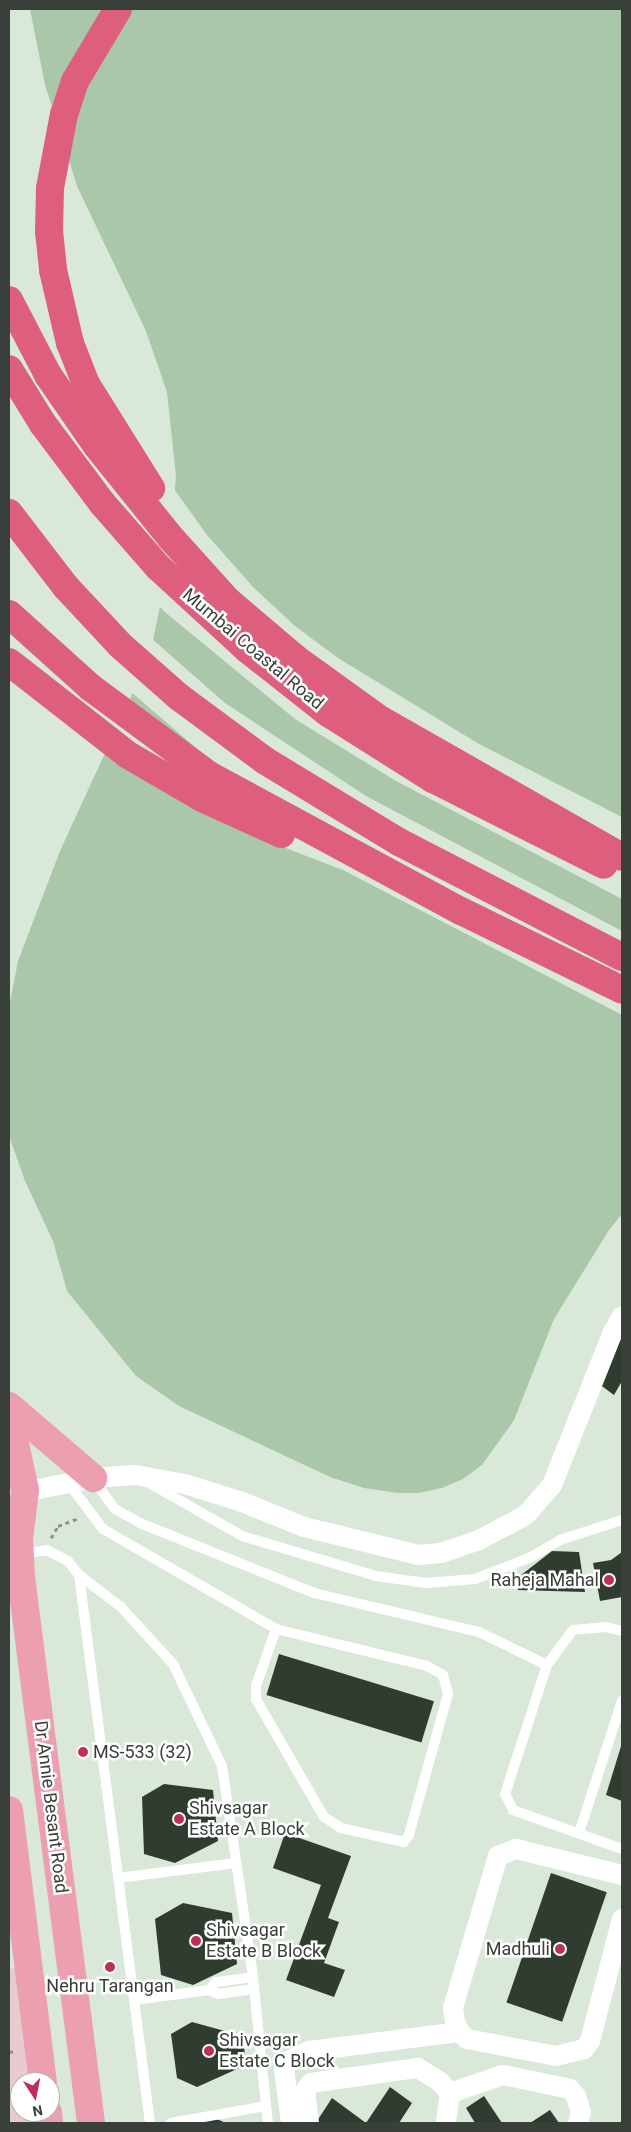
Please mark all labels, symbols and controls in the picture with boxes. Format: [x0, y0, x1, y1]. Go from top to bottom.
street label: Mumbai Coastal Road [178, 584, 328, 714]
place label: Raheja Mahal [491, 1569, 599, 1591]
marker: Raheja Mahal [603, 1574, 615, 1586]
street label: Dr Annie Besant Road [30, 1719, 72, 1895]
place label: MS-533 (32) [93, 1741, 192, 1763]
marker: MS-533 (32) [77, 1746, 89, 1758]
place label: Shivsagar Estate A Block [189, 1798, 305, 1840]
marker: Shivsagar Estate A Block [173, 1813, 185, 1825]
place label: Shivsagar Estate B Block [206, 1920, 321, 1962]
marker: Shivsagar Estate B Block [190, 1935, 202, 1947]
place label: Madhuli [486, 1938, 550, 1960]
marker: Madhuli [554, 1943, 566, 1955]
marker: Nehru Tarangan [104, 1961, 116, 1973]
place label: Nehru Tarangan [46, 1975, 174, 1997]
place label: Shivsagar Estate C Block [219, 2030, 335, 2072]
marker: Shivsagar Estate C Block [203, 2045, 215, 2057]
north arrow [10, 2072, 60, 2122]
text: N [31, 2102, 44, 2120]

